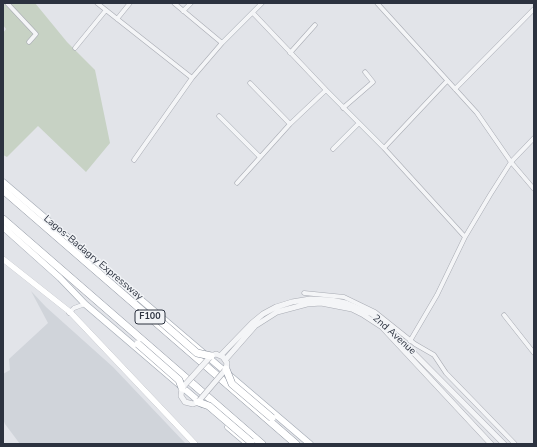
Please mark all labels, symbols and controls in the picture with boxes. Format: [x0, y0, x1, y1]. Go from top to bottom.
street label: Lagos-Badagry Expressway [41, 213, 145, 303]
road number: F100 [135, 310, 165, 324]
street label: 2nd Avenue [370, 312, 418, 358]

